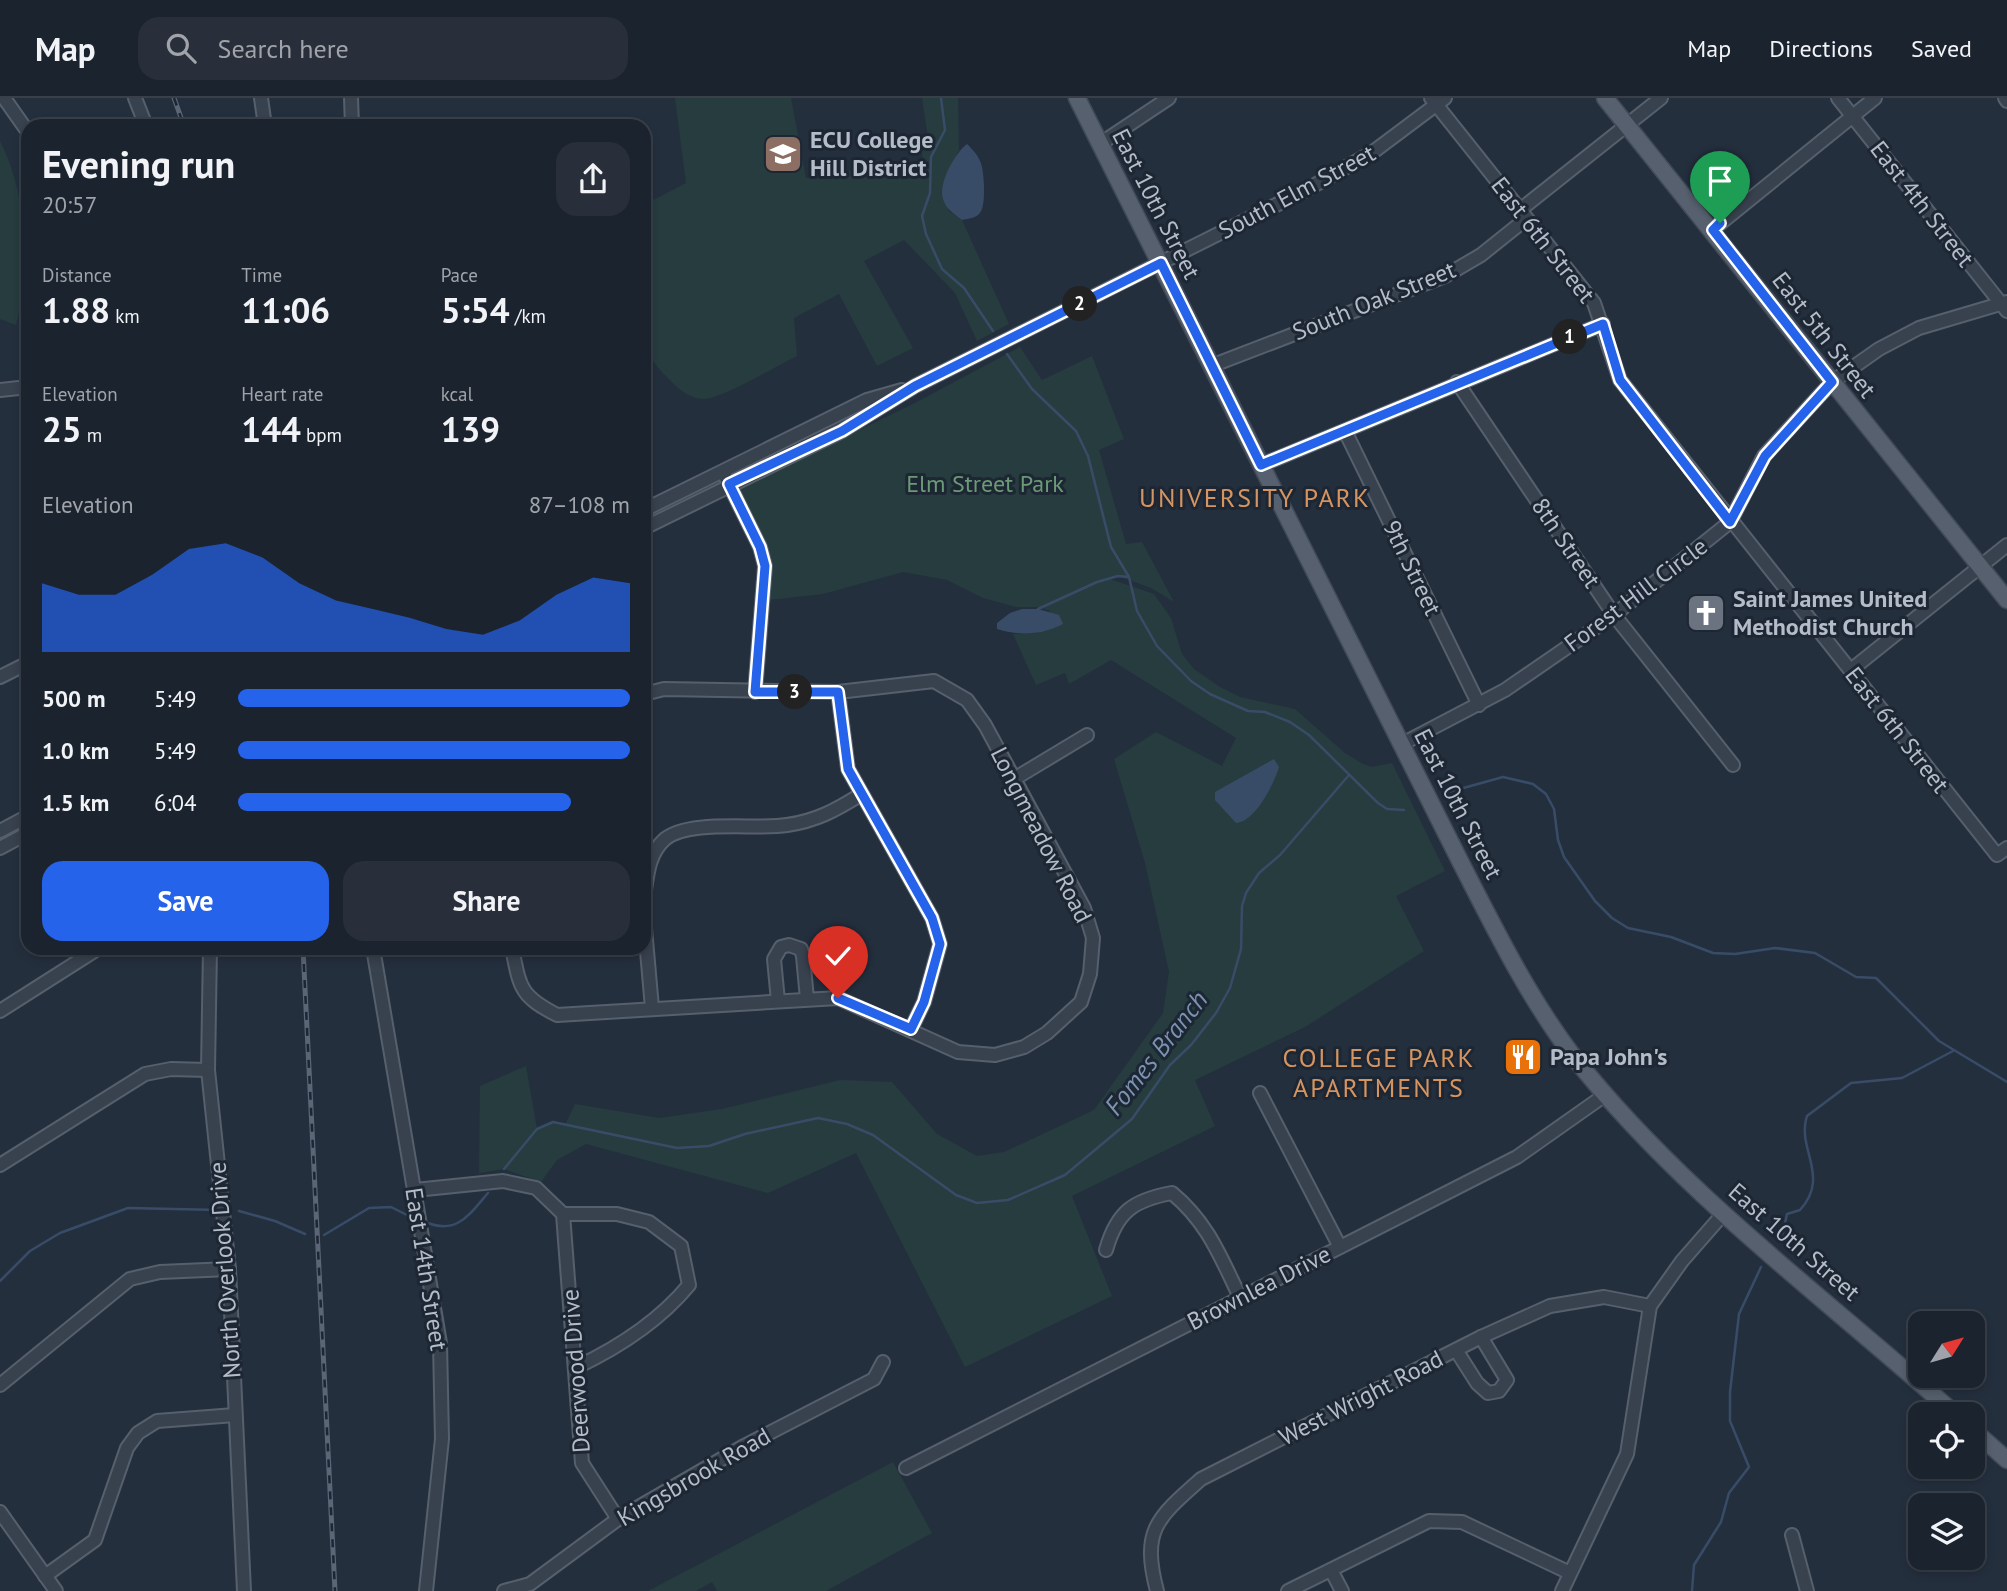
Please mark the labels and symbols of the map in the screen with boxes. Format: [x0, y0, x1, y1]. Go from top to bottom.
street label: East 10th Street [1105, 123, 1208, 284]
place label: ECU College Hill District [810, 124, 933, 183]
school or university icon: ECU College Hill District [762, 133, 804, 175]
street label: East 4th Street [1864, 134, 1981, 273]
street label: South Elm Street [1213, 137, 1381, 246]
pin [1690, 151, 1750, 223]
street label: East 6th Street [1485, 170, 1602, 309]
street label: South Oak Street [1288, 254, 1460, 347]
street label: East 5th Street [1766, 265, 1883, 404]
pin: 2 [1062, 286, 1098, 322]
pin: 1 [1552, 320, 1588, 354]
park label: Elm Street Park [906, 468, 1064, 499]
district label: UNIVERSITY PARK [1139, 481, 1371, 514]
street label: 8th Street [1525, 492, 1608, 594]
street label: 9th Street [1376, 515, 1449, 620]
street label: Forest Hill Circle [1558, 531, 1714, 659]
place label: Saint James United Methodist Church [1733, 583, 1927, 642]
church icon: Saint James United Methodist Church [1685, 592, 1727, 634]
street label: East 6th Street [1839, 660, 1956, 799]
pin: 3 [778, 674, 812, 710]
street label: East 10th Street [1407, 723, 1510, 884]
street label: Longmeadow Road [984, 742, 1099, 928]
pin [808, 926, 868, 998]
water label: Fomes Branch [1097, 984, 1214, 1121]
restaurant icon: Papa John's [1502, 1036, 1544, 1078]
district label: COLLEGE PARK APARTMENTS [1282, 1041, 1476, 1104]
place label: Papa John's [1550, 1041, 1667, 1072]
street label: North Overlook Drive [201, 1161, 248, 1379]
street label: East 10th Street [1722, 1176, 1867, 1307]
street label: East 14th Street [398, 1185, 455, 1353]
street label: Brownlea Drive [1182, 1238, 1336, 1337]
street label: Deerwood Drive [554, 1288, 597, 1454]
north arrow [1908, 1311, 1984, 1388]
street label: West Wright Road [1273, 1343, 1448, 1452]
street label: Kingsbrook Road [612, 1420, 776, 1533]

